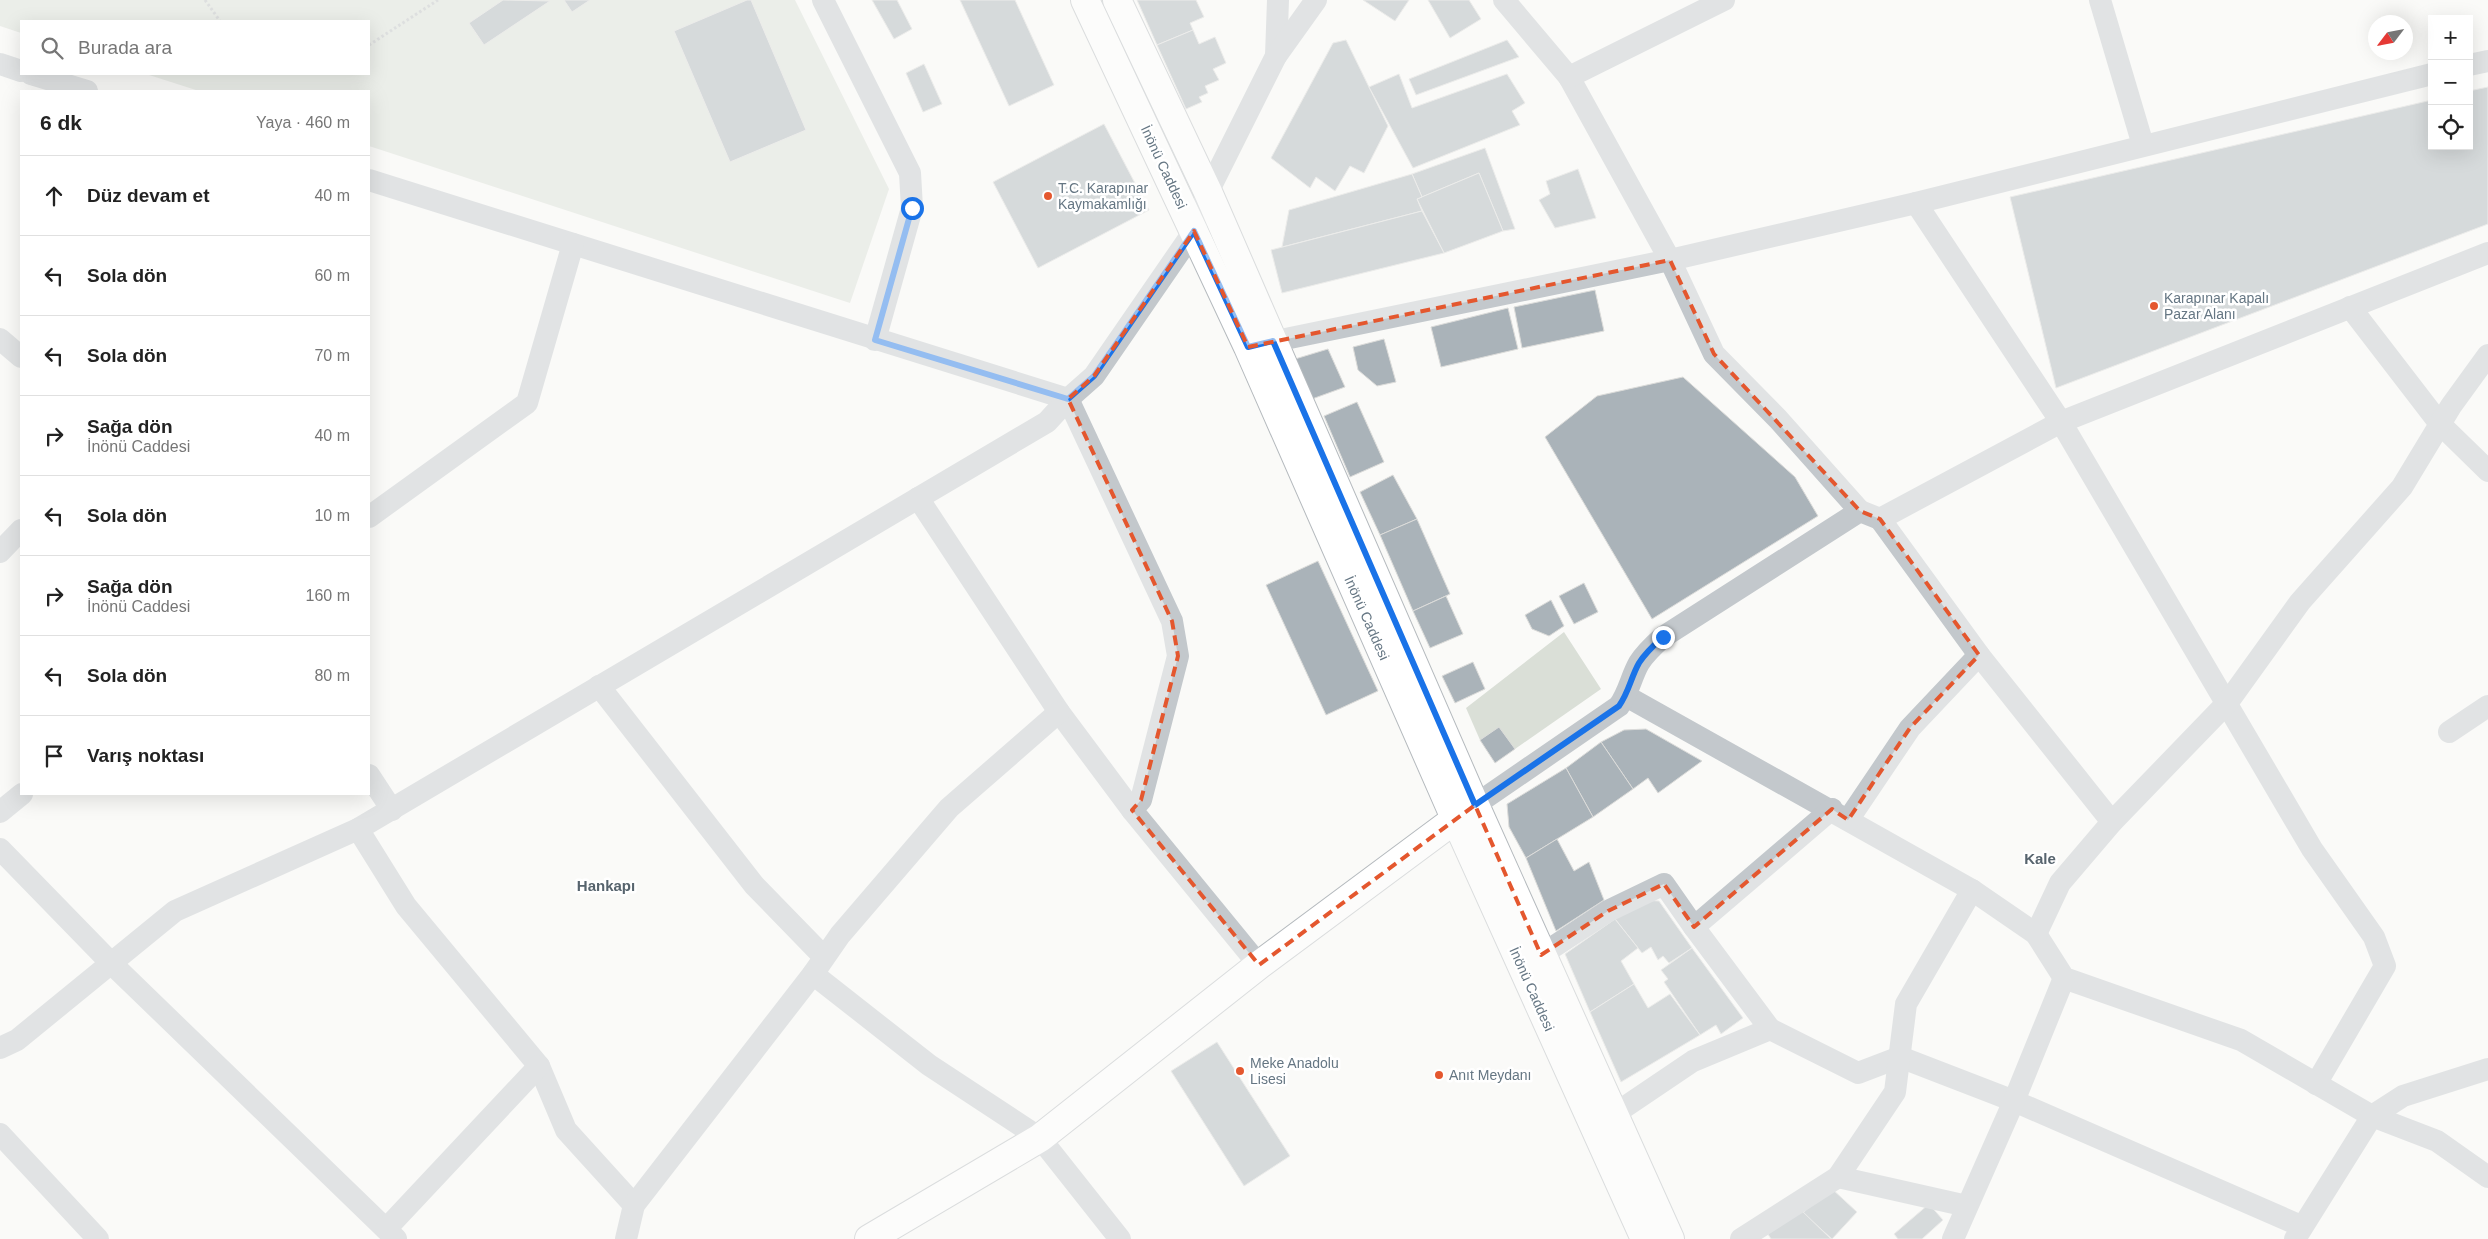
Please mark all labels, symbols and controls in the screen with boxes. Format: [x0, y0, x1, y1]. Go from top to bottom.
north arrow [2368, 15, 2413, 60]
map controls [2428, 15, 2473, 150]
button: + [2428, 15, 2473, 60]
search box [20, 20, 370, 75]
icon: search [38, 34, 66, 62]
text: Burada ara [78, 37, 172, 58]
button: − [2428, 60, 2473, 105]
button: locate [2428, 105, 2473, 150]
text: 6 dk [40, 111, 82, 134]
text: Yaya · 460 m [256, 114, 350, 131]
street label: İnönü Caddesi [1138, 122, 1191, 211]
place label: T.C. Karapınar Kaymakamlığı [1058, 180, 1149, 212]
icon: ahead [40, 182, 68, 210]
text: Düz devam et [87, 185, 209, 206]
text: 40 m [314, 187, 350, 204]
marker: T.C. Karapınar Kaymakamlığı [1042, 190, 1054, 202]
route start [901, 197, 924, 220]
icon: left [40, 262, 68, 290]
text: Sola dön [87, 265, 167, 286]
text: 60 m [314, 267, 350, 284]
place label: Karapınar Kapalı Pazar Alanı [2164, 290, 2269, 322]
marker: Karapınar Kapalı Pazar Alanı [2148, 300, 2160, 312]
icon: left [40, 342, 68, 370]
text: Sola dön [87, 345, 167, 366]
text: 70 m [314, 347, 350, 364]
text: Sağa dön [87, 416, 173, 437]
icon: right [40, 422, 68, 450]
text: 40 m [314, 427, 350, 444]
text: İnönü Caddesi [87, 438, 190, 455]
icon: left [40, 502, 68, 530]
text: Sola dön [87, 505, 167, 526]
text: 10 m [314, 507, 350, 524]
street label: İnönü Caddesi [1341, 573, 1394, 662]
text: Sağa dön [87, 576, 173, 597]
icon: right [40, 582, 68, 610]
text: 160 m [306, 587, 350, 604]
text: İnönü Caddesi [87, 598, 190, 615]
route end [1652, 626, 1675, 649]
icon: left [40, 662, 68, 690]
text: Sola dön [87, 665, 167, 686]
text: 80 m [314, 667, 350, 684]
icon: arrive [40, 742, 68, 770]
text: Varış noktası [87, 745, 204, 766]
district label: Kale [2024, 850, 2056, 867]
district label: Hankapı [577, 877, 635, 894]
street label: İnönü Caddesi [1506, 944, 1559, 1033]
place label: Meke Anadolu Lisesi [1250, 1055, 1339, 1087]
marker: Meke Anadolu Lisesi [1234, 1065, 1246, 1077]
place label: Anıt Meydanı [1449, 1067, 1532, 1083]
marker: Anıt Meydanı [1433, 1069, 1445, 1081]

